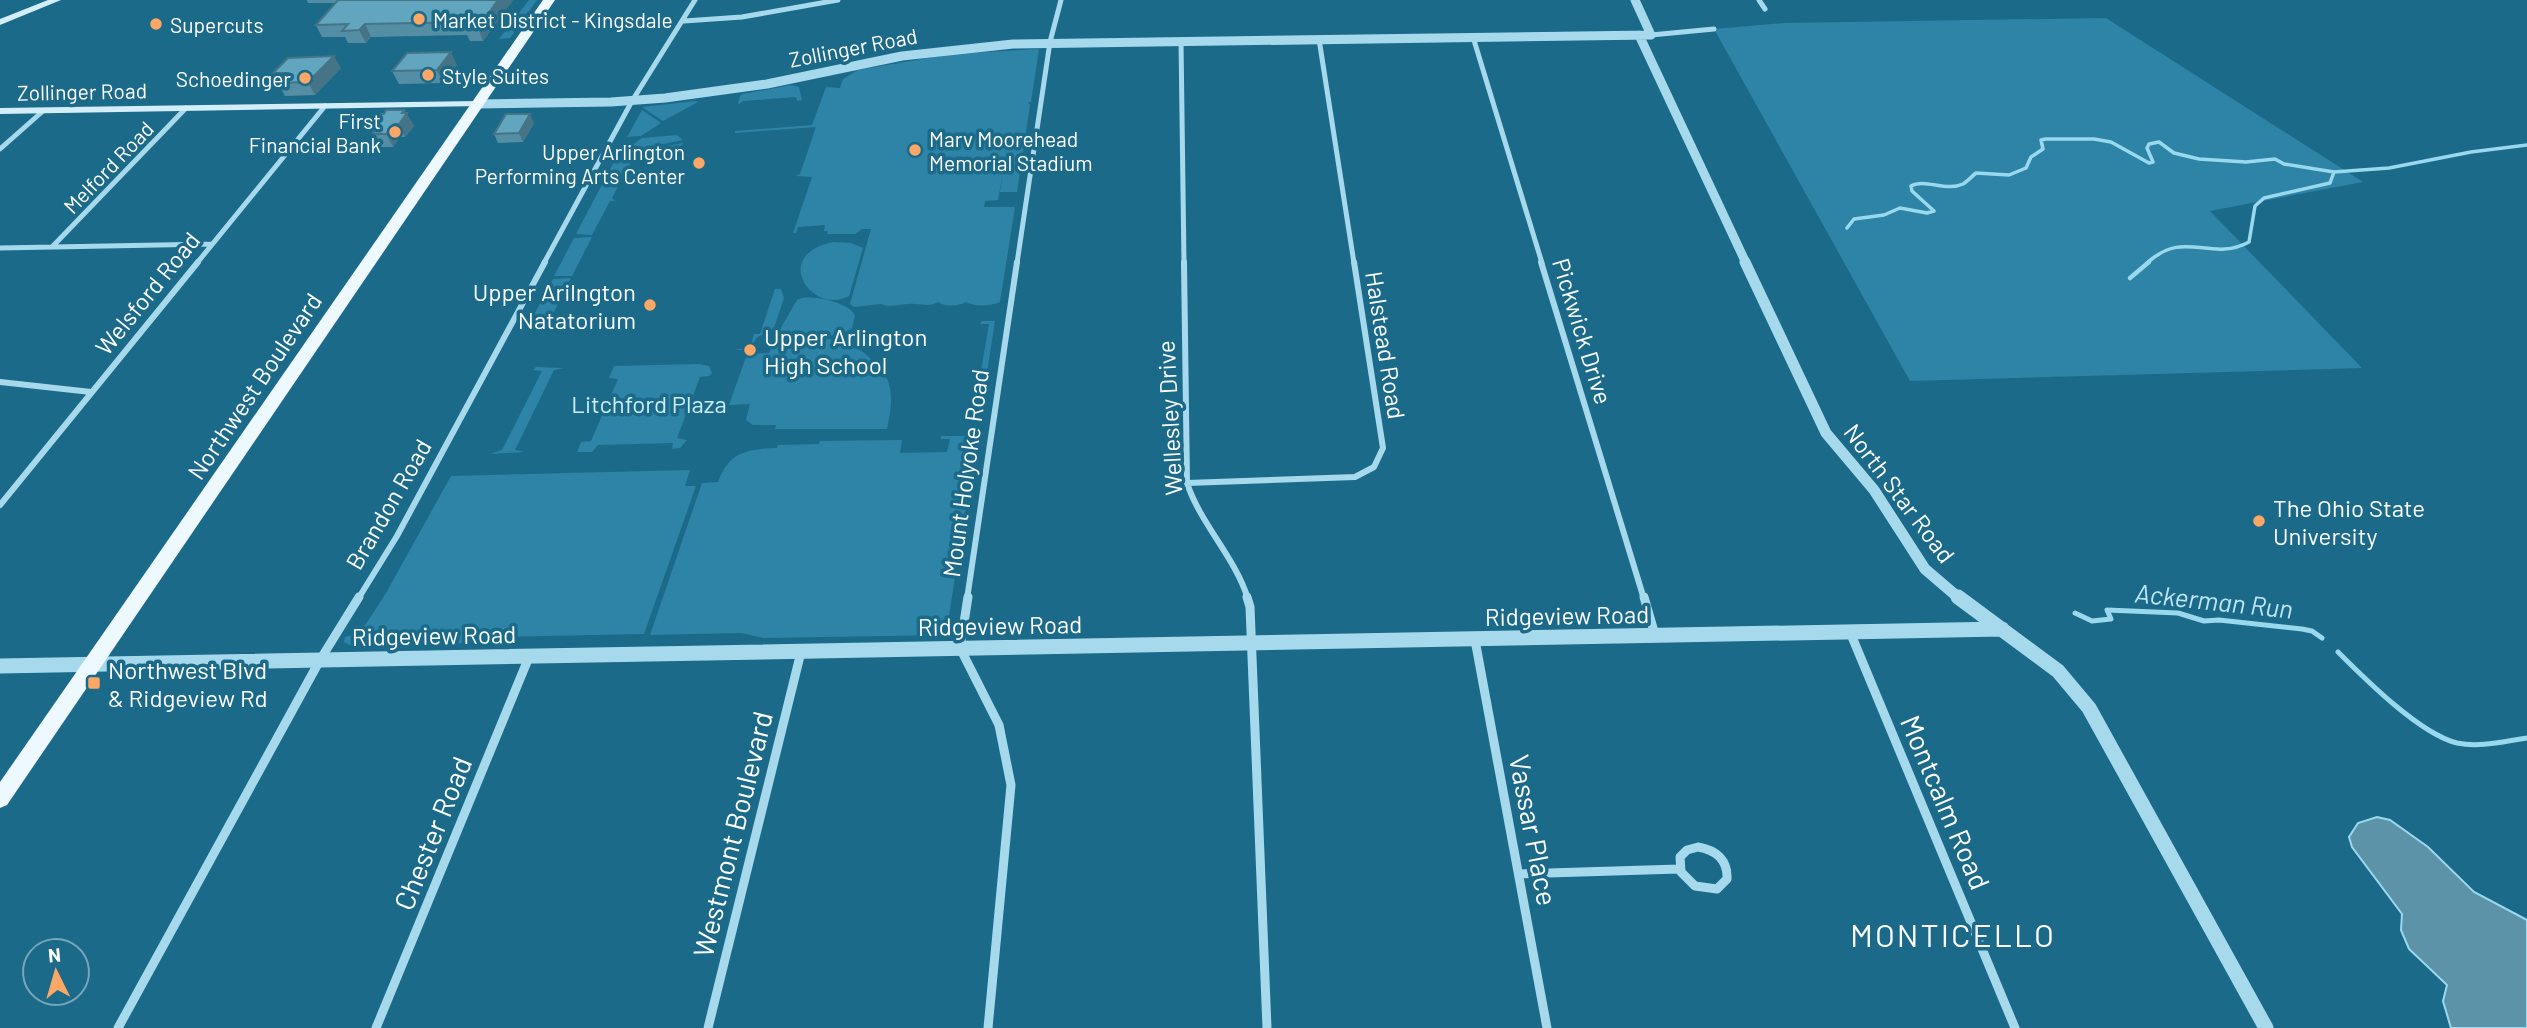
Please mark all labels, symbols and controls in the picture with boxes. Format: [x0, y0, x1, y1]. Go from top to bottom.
place label: Market District - Kingsdale [433, 7, 673, 32]
marker: Market District - Kingsdale [411, 11, 427, 27]
place label: Supercuts [170, 12, 264, 37]
marker: Supercuts [148, 16, 164, 32]
street label: Zollinger Road [787, 22, 919, 72]
place label: Style Suites [442, 63, 549, 88]
place label: Schoedinger [176, 66, 291, 91]
marker: Style Suites [420, 67, 436, 83]
marker: Schoedinger [297, 70, 313, 86]
street label: Zollinger Road [17, 77, 147, 105]
place label: First Financial Bank [249, 108, 381, 157]
street label: Melford Road [58, 116, 158, 218]
marker: First Financial Bank [387, 124, 403, 140]
place label: Marv Moorehead Memorial Stadium [929, 126, 1093, 175]
place label: Upper Arlington Performing Arts Center [475, 139, 685, 188]
marker: Marv Moorehead Memorial Stadium [907, 142, 923, 158]
marker: Upper Arlington Performing Arts Center [691, 155, 707, 171]
street label: Welsford Road [89, 226, 205, 360]
street label: Pickwick Drive [1547, 255, 1619, 407]
street label: Halstead Road [1360, 269, 1412, 421]
place label: Upper Arilngton Natatorium [473, 277, 636, 334]
street label: Northwest Boulevard [181, 287, 327, 485]
marker: Upper Arilngton Natatorium [642, 297, 658, 313]
place label: Upper Arlington High School [764, 322, 927, 379]
street label: Wellesley Drive [1150, 340, 1188, 496]
marker: Upper Arlington High School [742, 342, 758, 358]
street label: Mount Holyoke Road [936, 367, 994, 579]
park label: Litchford Plaza [571, 389, 727, 418]
street label: North Star Road [1838, 418, 1962, 568]
street label: Brandon Road [339, 434, 437, 574]
place label: The Ohio State University [2273, 493, 2425, 550]
marker: The Ohio State University [2251, 513, 2267, 529]
water label: Ackerman Run [2133, 576, 2295, 624]
street label: Ridgeview Road [1485, 599, 1649, 631]
street label: Ridgeview Road [918, 609, 1082, 641]
street label: Ridgeview Road [352, 619, 516, 651]
place label: Northwest Blvd & Ridgeview Rd [108, 655, 268, 712]
marker: Northwest Blvd & Ridgeview Rd [86, 675, 102, 691]
street label: Westmont Boulevard [685, 708, 779, 960]
street label: Montcalm Road [1894, 710, 1998, 894]
street label: Chester Road [386, 751, 478, 915]
street label: Vassar Place [1503, 752, 1565, 908]
district label: MONTICELLO [1850, 915, 2056, 953]
north arrow [21, 937, 91, 1007]
text: N [47, 943, 62, 967]

